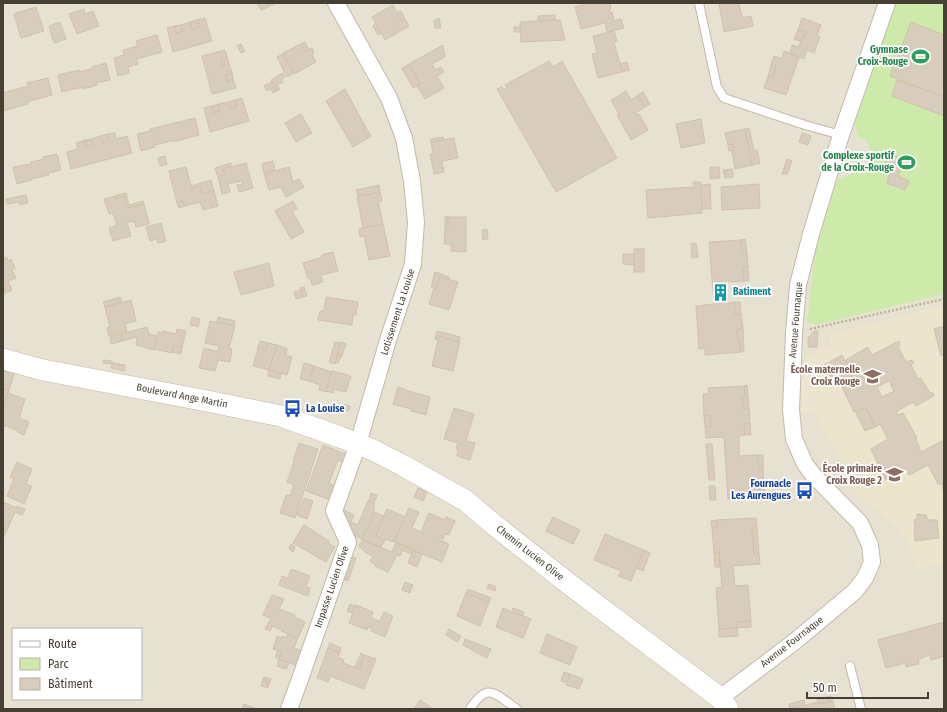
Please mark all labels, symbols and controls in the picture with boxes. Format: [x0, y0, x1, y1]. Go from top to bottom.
place label: Gymnase Croix-Rouge [858, 44, 908, 68]
sports icon: Gymnase Croix-Rouge [911, 46, 931, 66]
place label: Complexe sportif de la Croix-Rouge [821, 150, 895, 174]
sports icon: Complexe sportif de la Croix-Rouge [897, 152, 917, 172]
street label: Lotissement La Louise [378, 267, 418, 357]
building icon: Batiment [710, 282, 730, 302]
street label: Avenue Fournaque [787, 282, 805, 358]
place label: Batiment [733, 286, 772, 298]
place label: École maternelle Croix Rouge [791, 362, 860, 388]
school or university icon: École maternelle Croix Rouge [863, 366, 883, 386]
street label: Boulevard Ange Martin [135, 381, 229, 411]
bus stop icon: La Louise [283, 399, 303, 419]
place label: La Louise [306, 403, 345, 415]
place label: École primaire Croix Rouge 2 [823, 461, 882, 487]
school or university icon: École primaire Croix Rouge 2 [885, 465, 905, 485]
place label: Fournacle Les Aurengues [731, 478, 792, 502]
bus stop icon: Fournacle Les Aurengues [794, 480, 814, 500]
street label: Chemin Lucien Olive [494, 523, 566, 583]
street label: Impasse Lucien Olive [312, 544, 352, 629]
street label: Avenue Fournaque [758, 614, 826, 670]
legend [12, 628, 142, 700]
text: Route [48, 637, 77, 651]
text: Parc [48, 657, 69, 671]
scale bar [807, 674, 928, 700]
text: Bâtiment [48, 677, 93, 691]
text: 50 m [813, 681, 837, 695]

